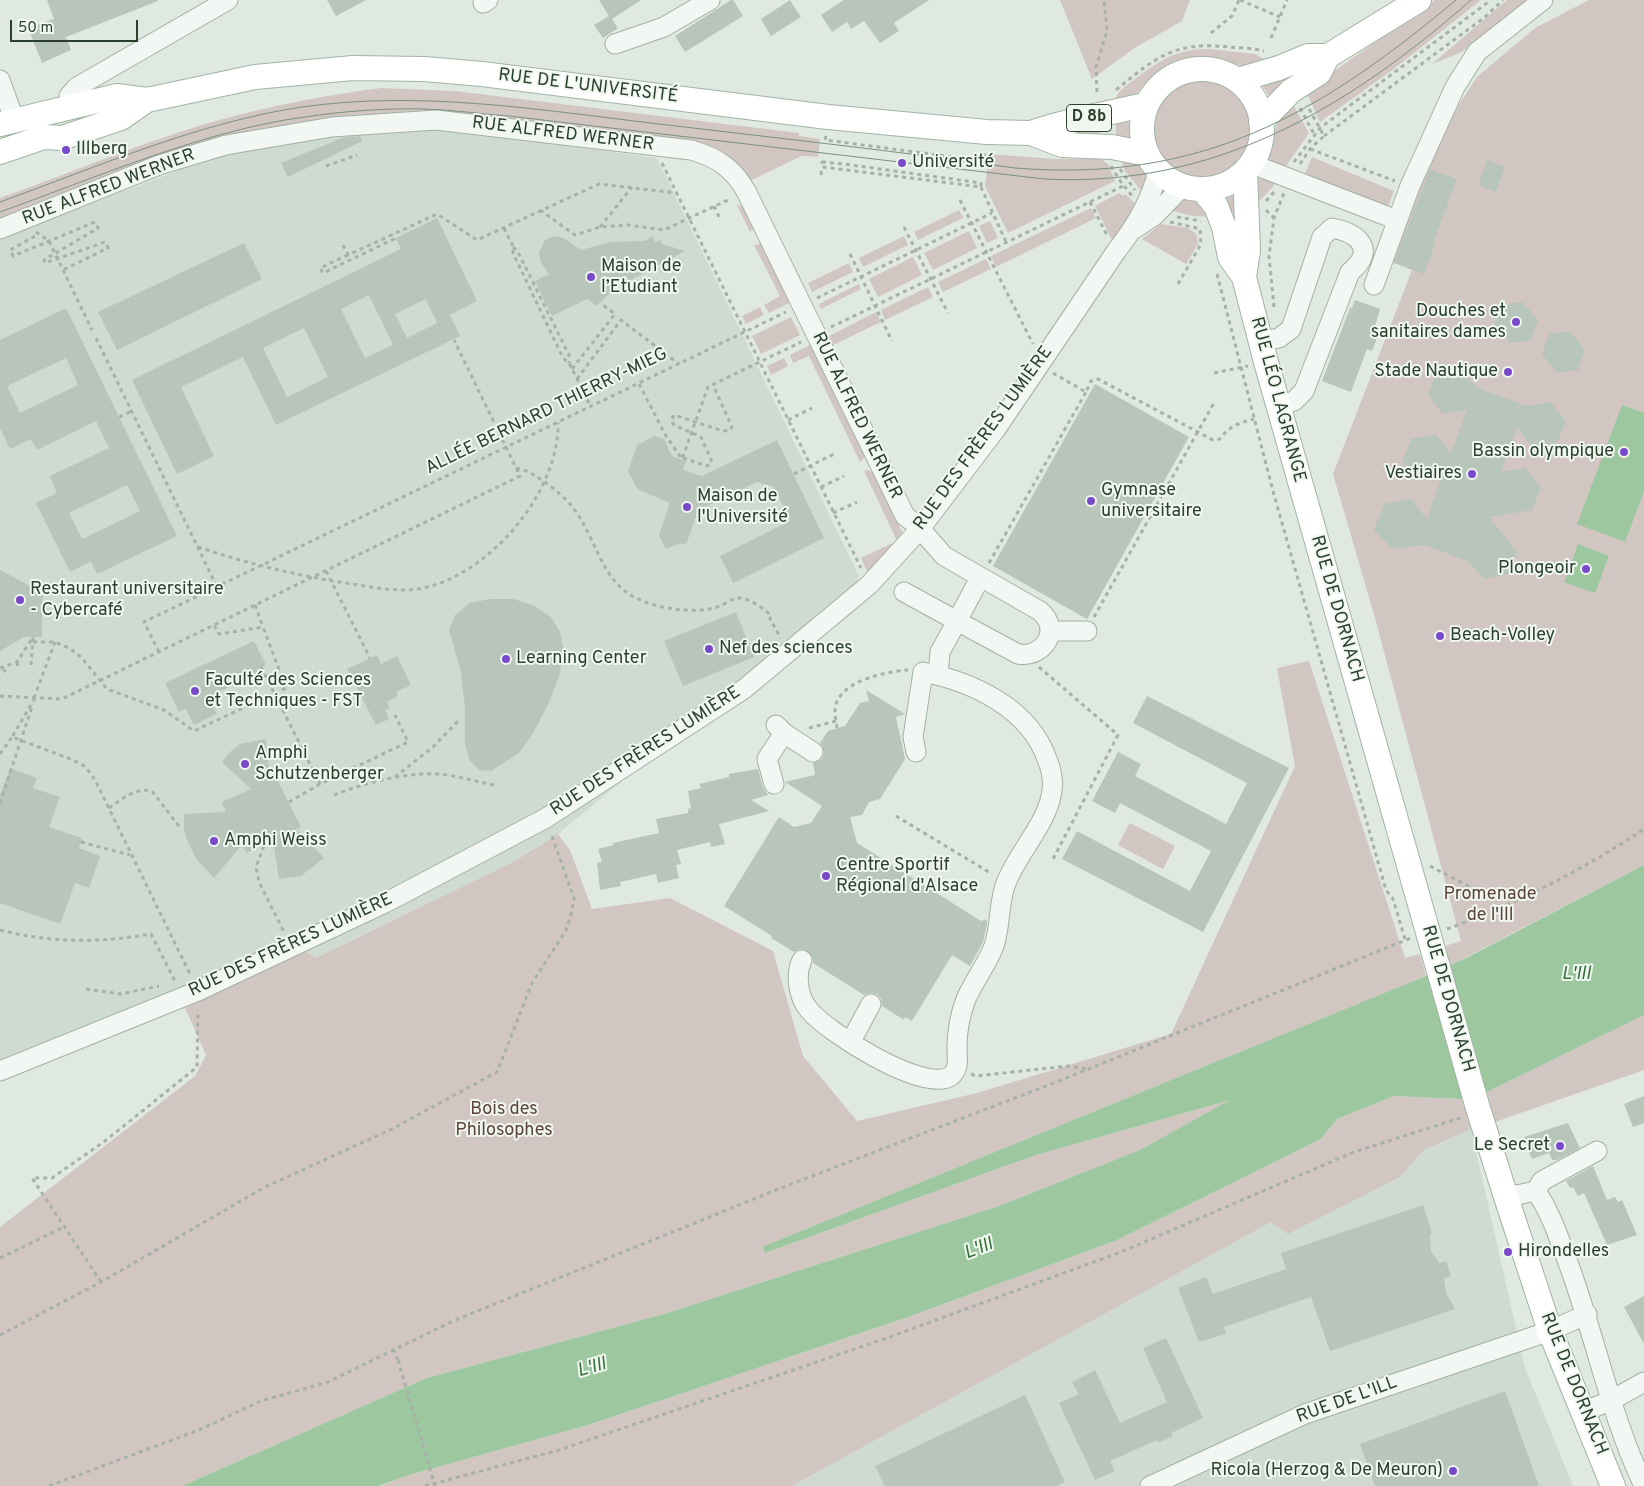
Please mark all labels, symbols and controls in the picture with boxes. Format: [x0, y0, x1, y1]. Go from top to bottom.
scale bar [12, 10, 140, 42]
text: 50 m [18, 19, 53, 38]
street label: RUE DE L'UNIVERSITÉ [497, 65, 679, 109]
road number: D 8b [1066, 105, 1112, 132]
street label: RUE ALFRED WERNER [471, 113, 655, 157]
place label: Illberg [76, 139, 127, 161]
marker: Illberg [60, 144, 72, 156]
street label: RUE ALFRED WERNER [20, 145, 198, 231]
place label: Université [912, 152, 994, 174]
marker: Université [896, 157, 908, 169]
place label: Maison de l’Etudiant [601, 256, 681, 298]
marker: Maison de l’Etudiant [585, 271, 597, 283]
place label: Douches et sanitaires dames [1371, 301, 1506, 344]
street label: RUE LÉO LAGRANGE [1244, 315, 1310, 485]
marker: Douches et sanitaires dames [1510, 316, 1522, 328]
street label: RUE ALFRED WERNER [806, 329, 906, 503]
street label: RUE DES FRÈRES LUMIÈRE [910, 343, 1058, 535]
street label: ALLÉE BERNARD THIERRY-MIEG [422, 344, 672, 480]
place label: Stade Nautique [1374, 361, 1498, 383]
marker: Stade Nautique [1502, 366, 1514, 378]
place label: Bassin olympique [1472, 441, 1614, 463]
marker: Bassin olympique [1618, 446, 1630, 458]
place label: Vestiaires [1385, 463, 1462, 485]
marker: Vestiaires [1466, 468, 1478, 480]
place label: Gymnase universitaire [1101, 480, 1202, 522]
place label: Maison de l'Université [697, 486, 788, 528]
marker: Gymnase universitaire [1085, 495, 1097, 507]
marker: Maison de l'Université [681, 501, 693, 513]
street label: RUE DE DORNACH [1305, 533, 1367, 685]
place label: Plongeoir [1498, 558, 1576, 580]
marker: Plongeoir [1580, 563, 1592, 575]
place label: Restaurant universitaire - Cybercafé [30, 579, 224, 622]
marker: Restaurant universitaire - Cybercafé [14, 594, 26, 606]
place label: Beach-Volley [1450, 625, 1555, 647]
marker: Beach-Volley [1434, 630, 1446, 642]
place label: Nef des sciences [719, 638, 853, 660]
marker: Nef des sciences [703, 643, 715, 655]
place label: Learning Center [516, 648, 647, 670]
marker: Learning Center [500, 653, 512, 665]
place label: Faculté des Sciences et Techniques - FST [205, 670, 371, 712]
street label: RUE DES FRÈRES LUMIÈRE [547, 682, 745, 822]
marker: Faculté des Sciences et Techniques - FST [189, 685, 201, 697]
place label: Amphi Schutzenberger [255, 743, 384, 786]
marker: Amphi Schutzenberger [239, 758, 251, 770]
place label: Amphi Weiss [224, 830, 327, 852]
marker: Amphi Weiss [208, 835, 220, 847]
place label: Centre Sportif Régional d'Alsace [836, 855, 978, 898]
marker: Centre Sportif Régional d'Alsace [820, 870, 832, 882]
park label: Promenade de l'lll [1444, 884, 1536, 926]
street label: RUE DES FRÈRES LUMIÈRE [186, 889, 396, 1003]
street label: RUE DE DORNACH [1416, 923, 1478, 1075]
water label: L'Ill [1562, 964, 1590, 986]
park label: Bois des Philosophes [455, 1099, 553, 1142]
place label: Le Secret [1474, 1135, 1550, 1157]
marker: Le Secret [1554, 1140, 1566, 1152]
water label: L'Ill [961, 1234, 997, 1266]
place label: Hirondelles [1518, 1241, 1609, 1263]
marker: Hirondelles [1502, 1246, 1514, 1258]
street label: RUE DE DORNACH [1535, 1310, 1611, 1458]
water label: L'Ill [575, 1354, 609, 1384]
street label: RUE DE L'ILL [1294, 1373, 1400, 1429]
place label: Ricola (Herzog & De Meuron) [1211, 1460, 1443, 1482]
marker: Ricola (Herzog & De Meuron) [1447, 1465, 1459, 1477]

